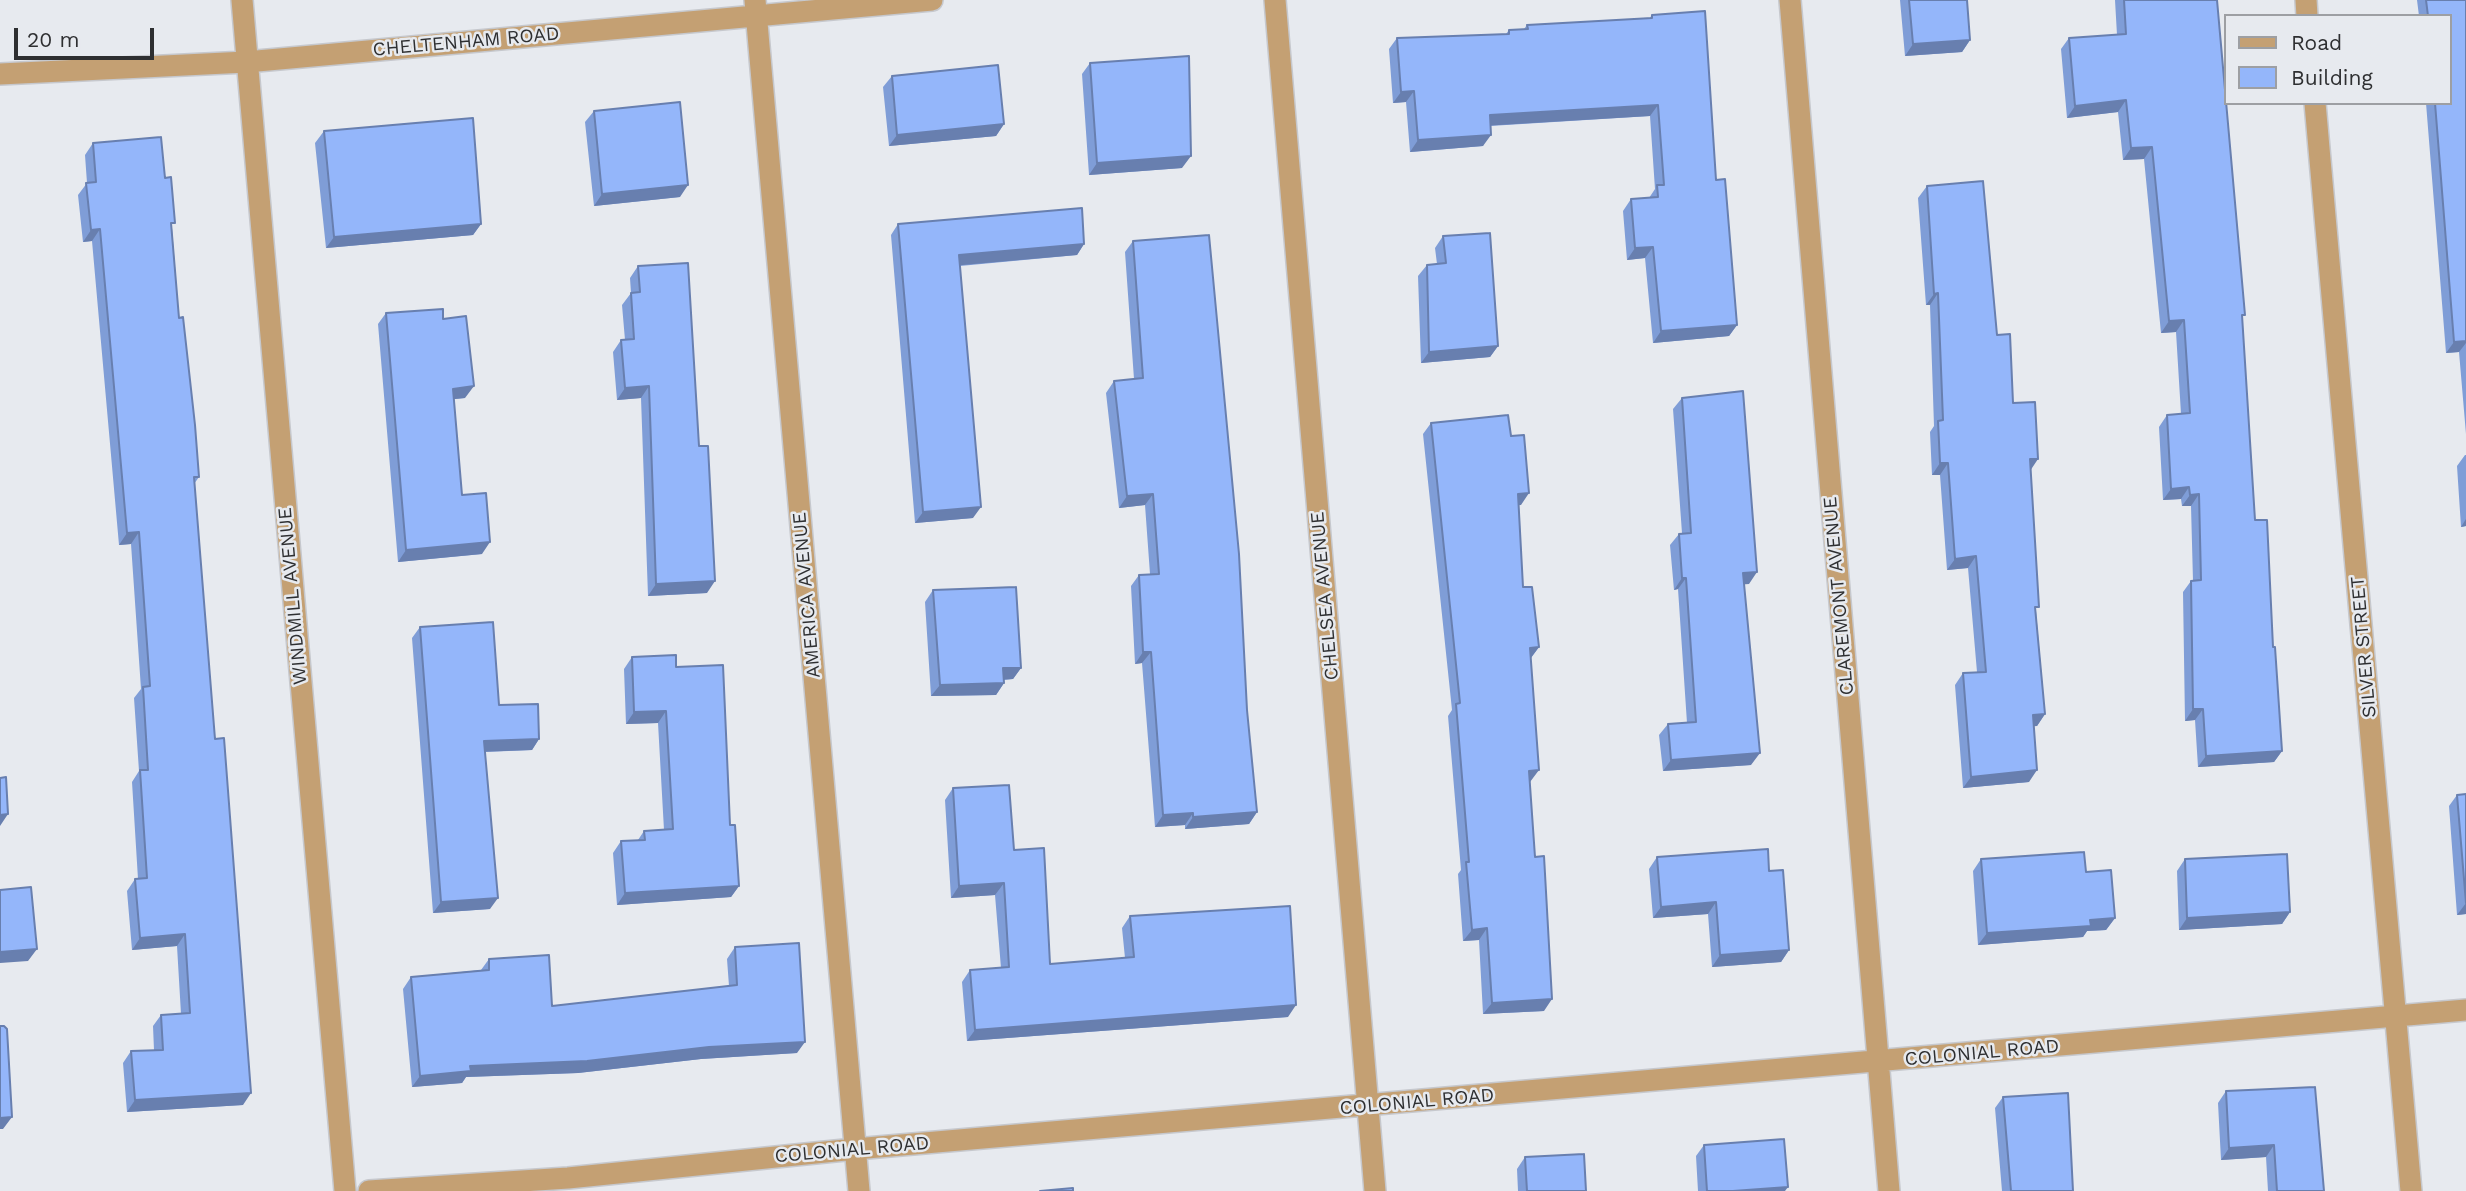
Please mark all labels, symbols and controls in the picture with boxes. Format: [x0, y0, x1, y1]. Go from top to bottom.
scale bar [18, 14, 158, 58]
legend [2224, 14, 2452, 105]
street label: CHELTENHAM ROAD [372, 22, 560, 62]
text: 20 m [27, 27, 79, 52]
text: Road [2291, 30, 2342, 55]
text: Building [2291, 65, 2373, 90]
street label: CLAREMONT AVENUE [1819, 496, 1859, 696]
street label: WINDMILL AVENUE [274, 506, 312, 686]
street label: AMERICA AVENUE [788, 511, 826, 679]
street label: CHELSEA AVENUE [1306, 511, 1344, 681]
street label: SILVER STREET [2346, 575, 2382, 719]
street label: COLONIAL ROAD [1904, 1035, 2060, 1071]
street label: COLONIAL ROAD [1339, 1084, 1495, 1120]
street label: COLONIAL ROAD [774, 1132, 930, 1168]

